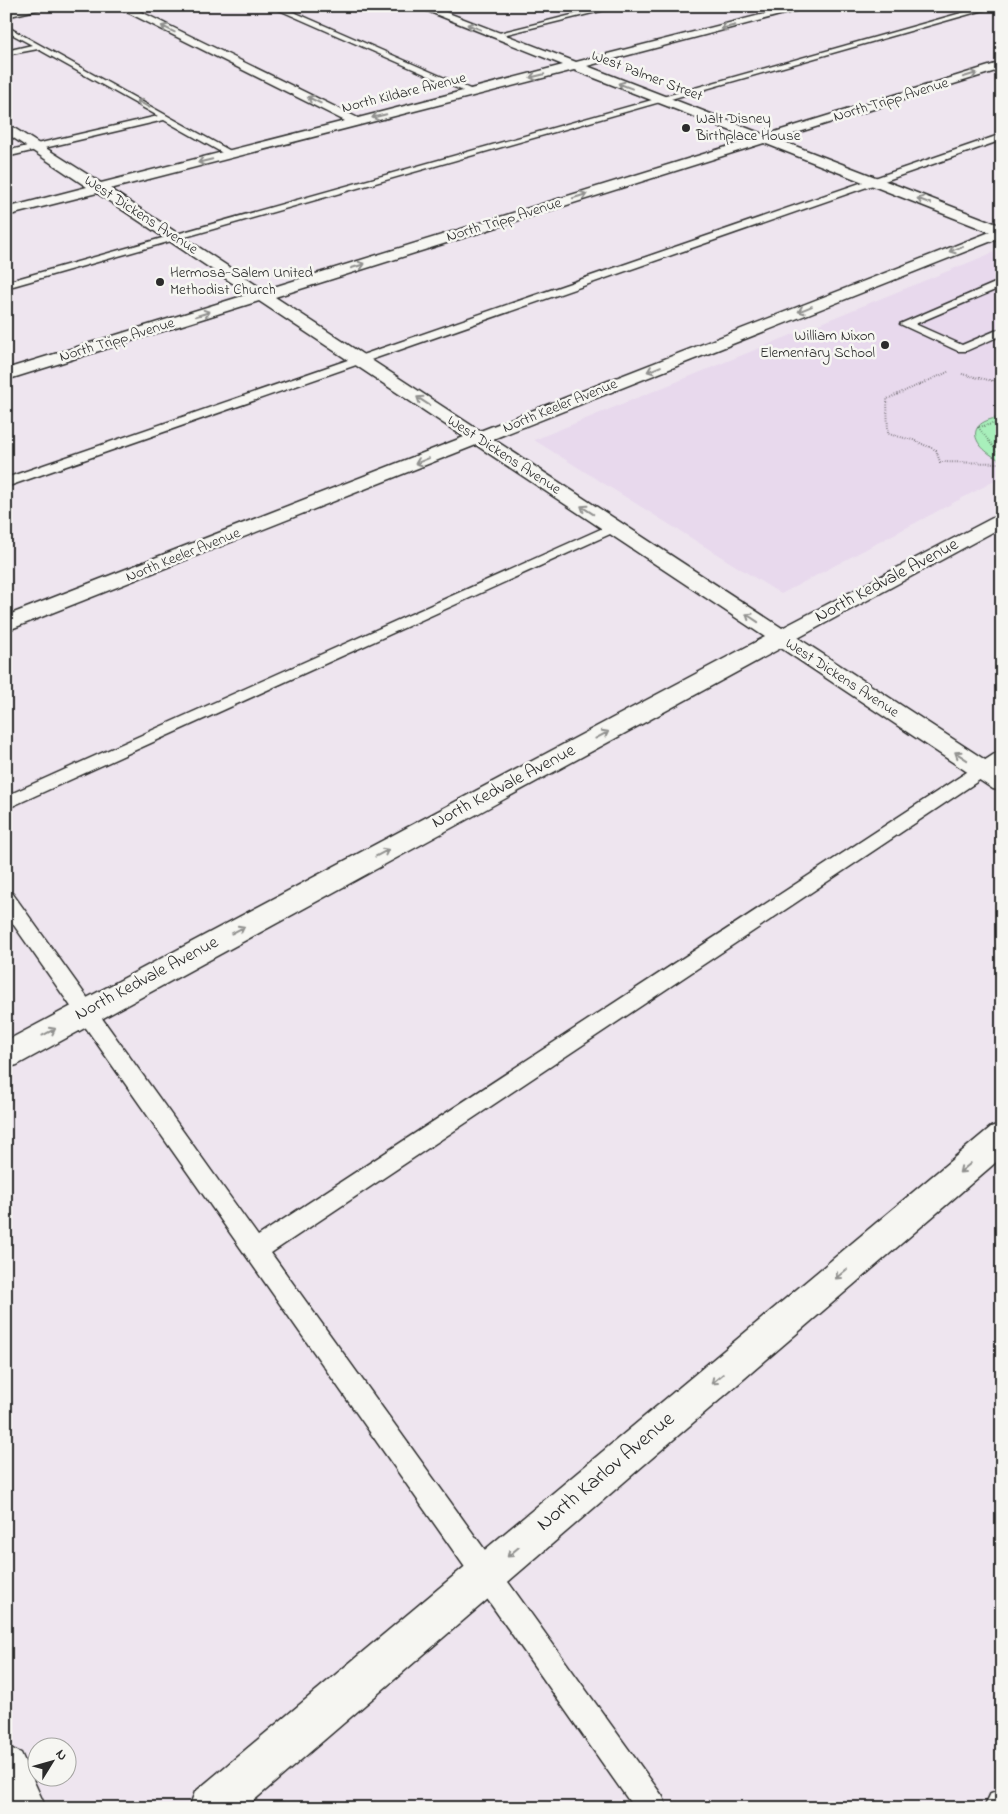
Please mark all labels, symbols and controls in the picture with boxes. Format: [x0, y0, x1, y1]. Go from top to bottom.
one-way arrow [466, 22, 482, 31]
one-way arrow [720, 23, 736, 32]
one-way arrow [160, 24, 175, 34]
street label: West Palmer Street [588, 45, 706, 107]
street label: North Kildare Avenue [339, 67, 469, 119]
one-way arrow [961, 70, 977, 80]
one-way arrow [529, 72, 545, 81]
street label: North Tripp Avenue [831, 72, 952, 128]
one-way arrow [618, 80, 633, 90]
one-way arrow [306, 95, 321, 105]
one-way arrow [136, 99, 151, 109]
place label: Walt Disney Birthplace House [695, 108, 801, 147]
one-way arrow [372, 112, 388, 121]
marker: Walt Disney Birthplace House [680, 122, 692, 134]
one-way arrow [197, 157, 213, 166]
street label: West Dickens Avenue [80, 170, 203, 260]
one-way arrow [572, 191, 588, 201]
street label: North Tripp Avenue [444, 192, 565, 248]
one-way arrow [916, 196, 932, 205]
one-way arrow [949, 246, 964, 255]
one-way arrow [350, 260, 366, 270]
place label: Hermosa-Salem United Methodist Church [170, 262, 314, 301]
marker: Hermosa-Salem United Methodist Church [154, 276, 166, 288]
one-way arrow [798, 305, 813, 314]
one-way arrow [195, 308, 211, 318]
street label: North Tripp Avenue [57, 312, 178, 368]
place label: William Nixon Elementary School [760, 325, 875, 365]
marker: William Nixon Elementary School [879, 339, 891, 351]
one-way arrow [647, 365, 662, 374]
street label: North Keeler Avenue [499, 373, 621, 439]
one-way arrow [416, 396, 430, 406]
street label: West Dickens Avenue [443, 410, 566, 500]
one-way arrow [414, 457, 429, 466]
one-way arrow [581, 505, 595, 515]
street label: North Keeler Avenue [122, 522, 244, 588]
street label: North Kedvale Avenue [811, 532, 964, 630]
one-way arrow [746, 613, 760, 623]
street label: West Dickens Avenue [781, 633, 904, 723]
one-way arrow [594, 730, 609, 740]
street label: North Kedvale Avenue [428, 738, 581, 836]
one-way arrow [954, 751, 968, 761]
one-way arrow [374, 848, 388, 858]
one-way arrow [231, 925, 245, 935]
street label: North Kedvale Avenue [71, 930, 224, 1028]
one-way arrow [41, 1027, 56, 1037]
one-way arrow [958, 1163, 971, 1174]
one-way arrow [834, 1268, 847, 1279]
one-way arrow [710, 1373, 723, 1384]
street label: North Karlov Avenue [530, 1405, 682, 1539]
one-way arrow [506, 1546, 519, 1557]
north arrow [28, 1736, 78, 1786]
text: N [50, 1745, 72, 1765]

